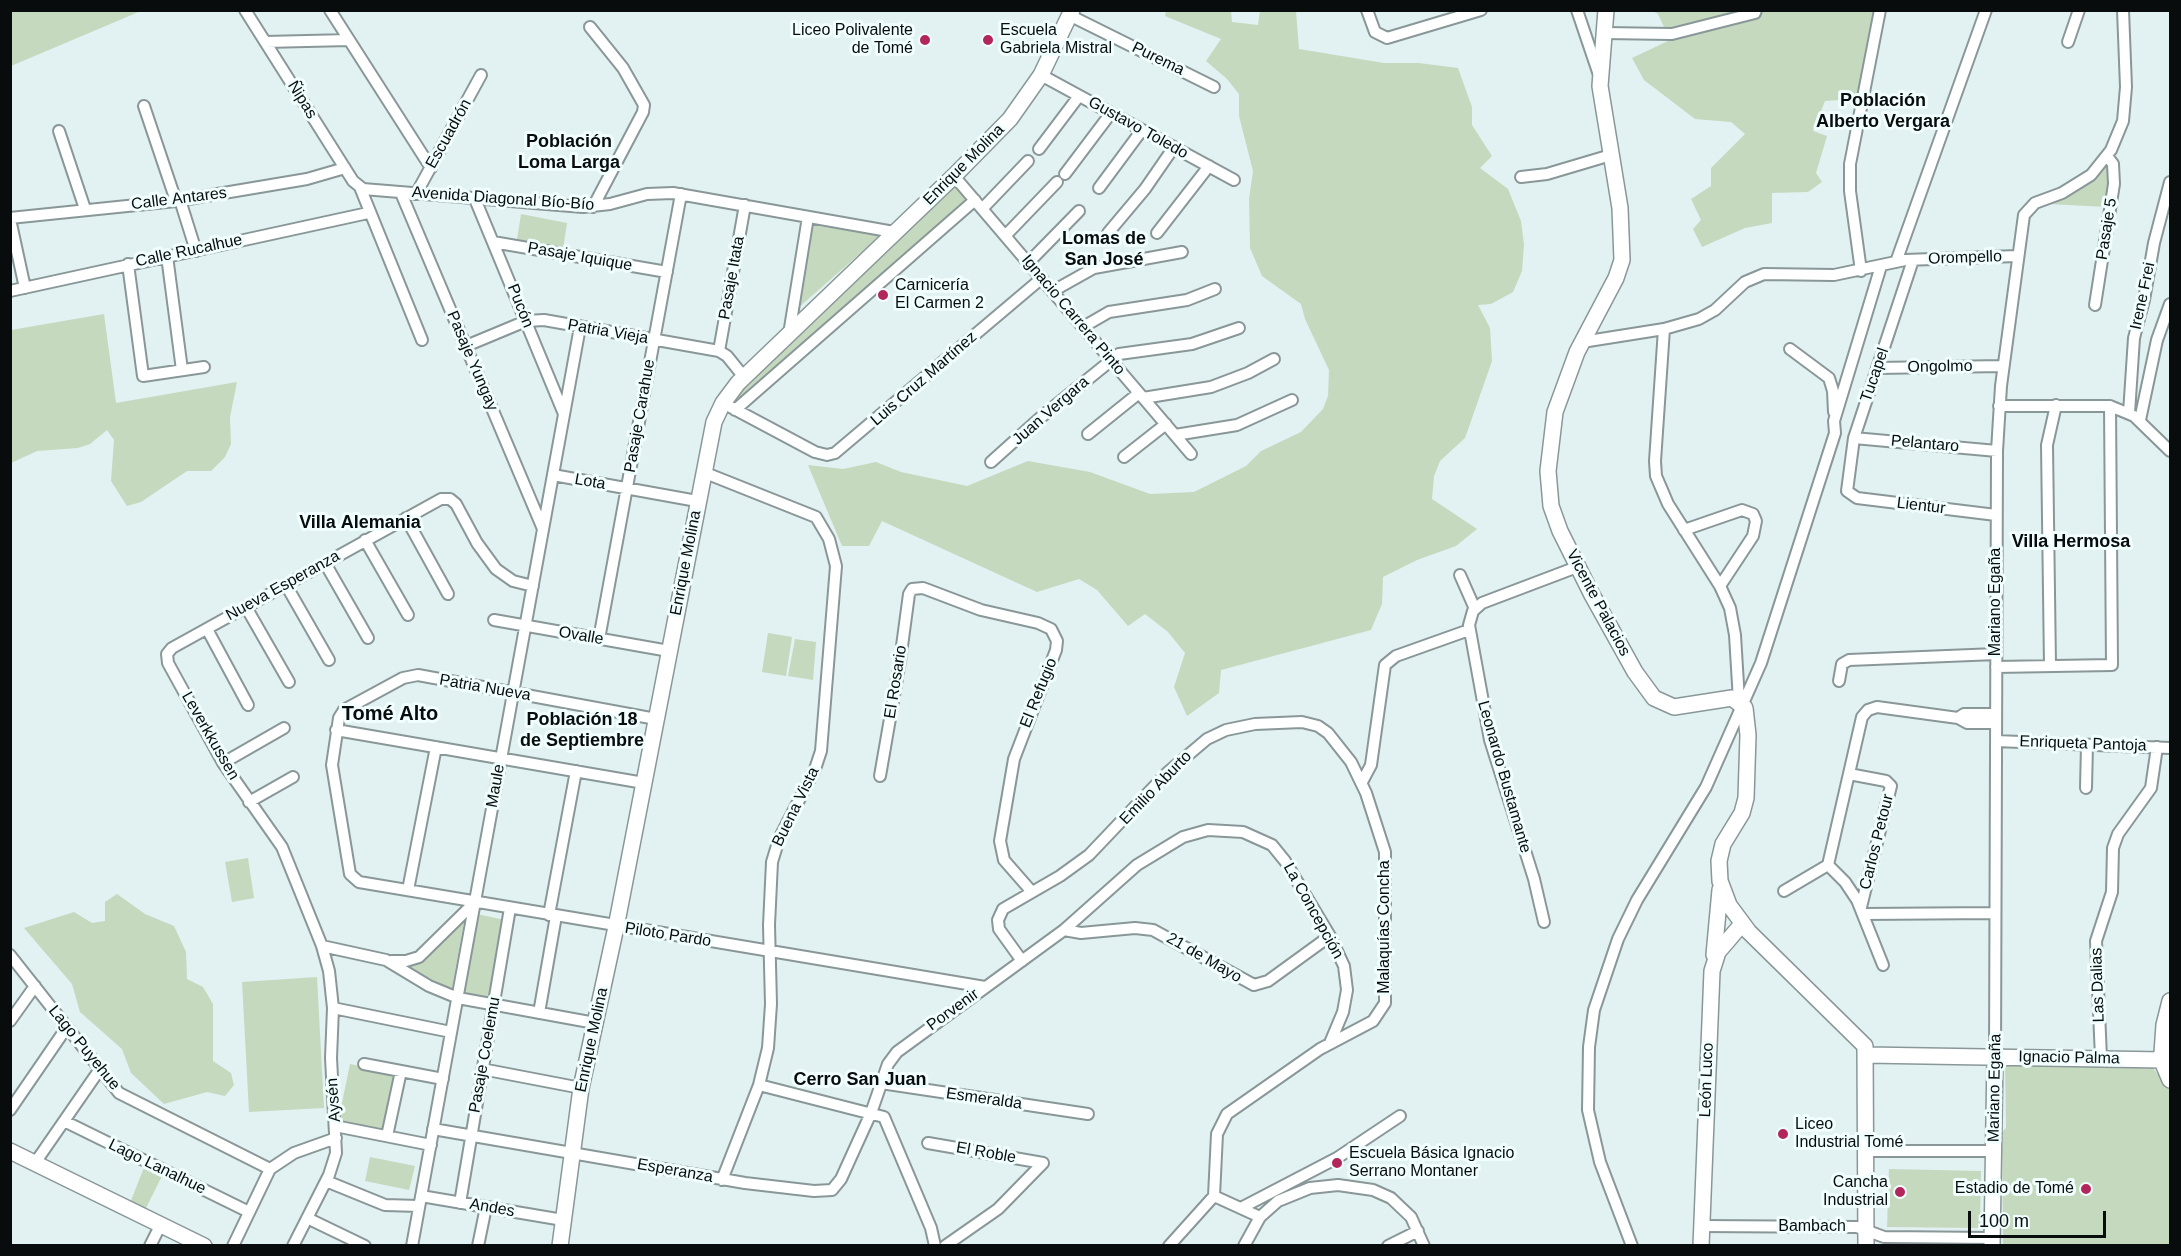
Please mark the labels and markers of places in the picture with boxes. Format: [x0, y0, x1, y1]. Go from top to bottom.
place label: Liceo Polivalente de Tomé [792, 21, 913, 59]
place label: Escuela Gabriela Mistral [1000, 21, 1112, 59]
marker: Liceo Polivalente de Tomé [918, 33, 932, 47]
marker: Escuela Gabriela Mistral [981, 33, 995, 47]
place label: Carnicería El Carmen 2 [895, 276, 984, 314]
marker: Carnicería El Carmen 2 [876, 288, 890, 302]
place label: Liceo Industrial Tomé [1795, 1115, 1903, 1153]
marker: Liceo Industrial Tomé [1776, 1127, 1790, 1141]
place label: Escuela Básica Ignacio Serrano Montaner [1349, 1144, 1514, 1182]
marker: Escuela Básica Ignacio Serrano Montaner [1330, 1156, 1344, 1170]
place label: Cancha Industrial [1823, 1173, 1888, 1211]
place label: Estadio de Tomé [1955, 1179, 2074, 1199]
marker: Estadio de Tomé [2079, 1182, 2093, 1196]
marker: Cancha Industrial [1893, 1185, 1907, 1199]

